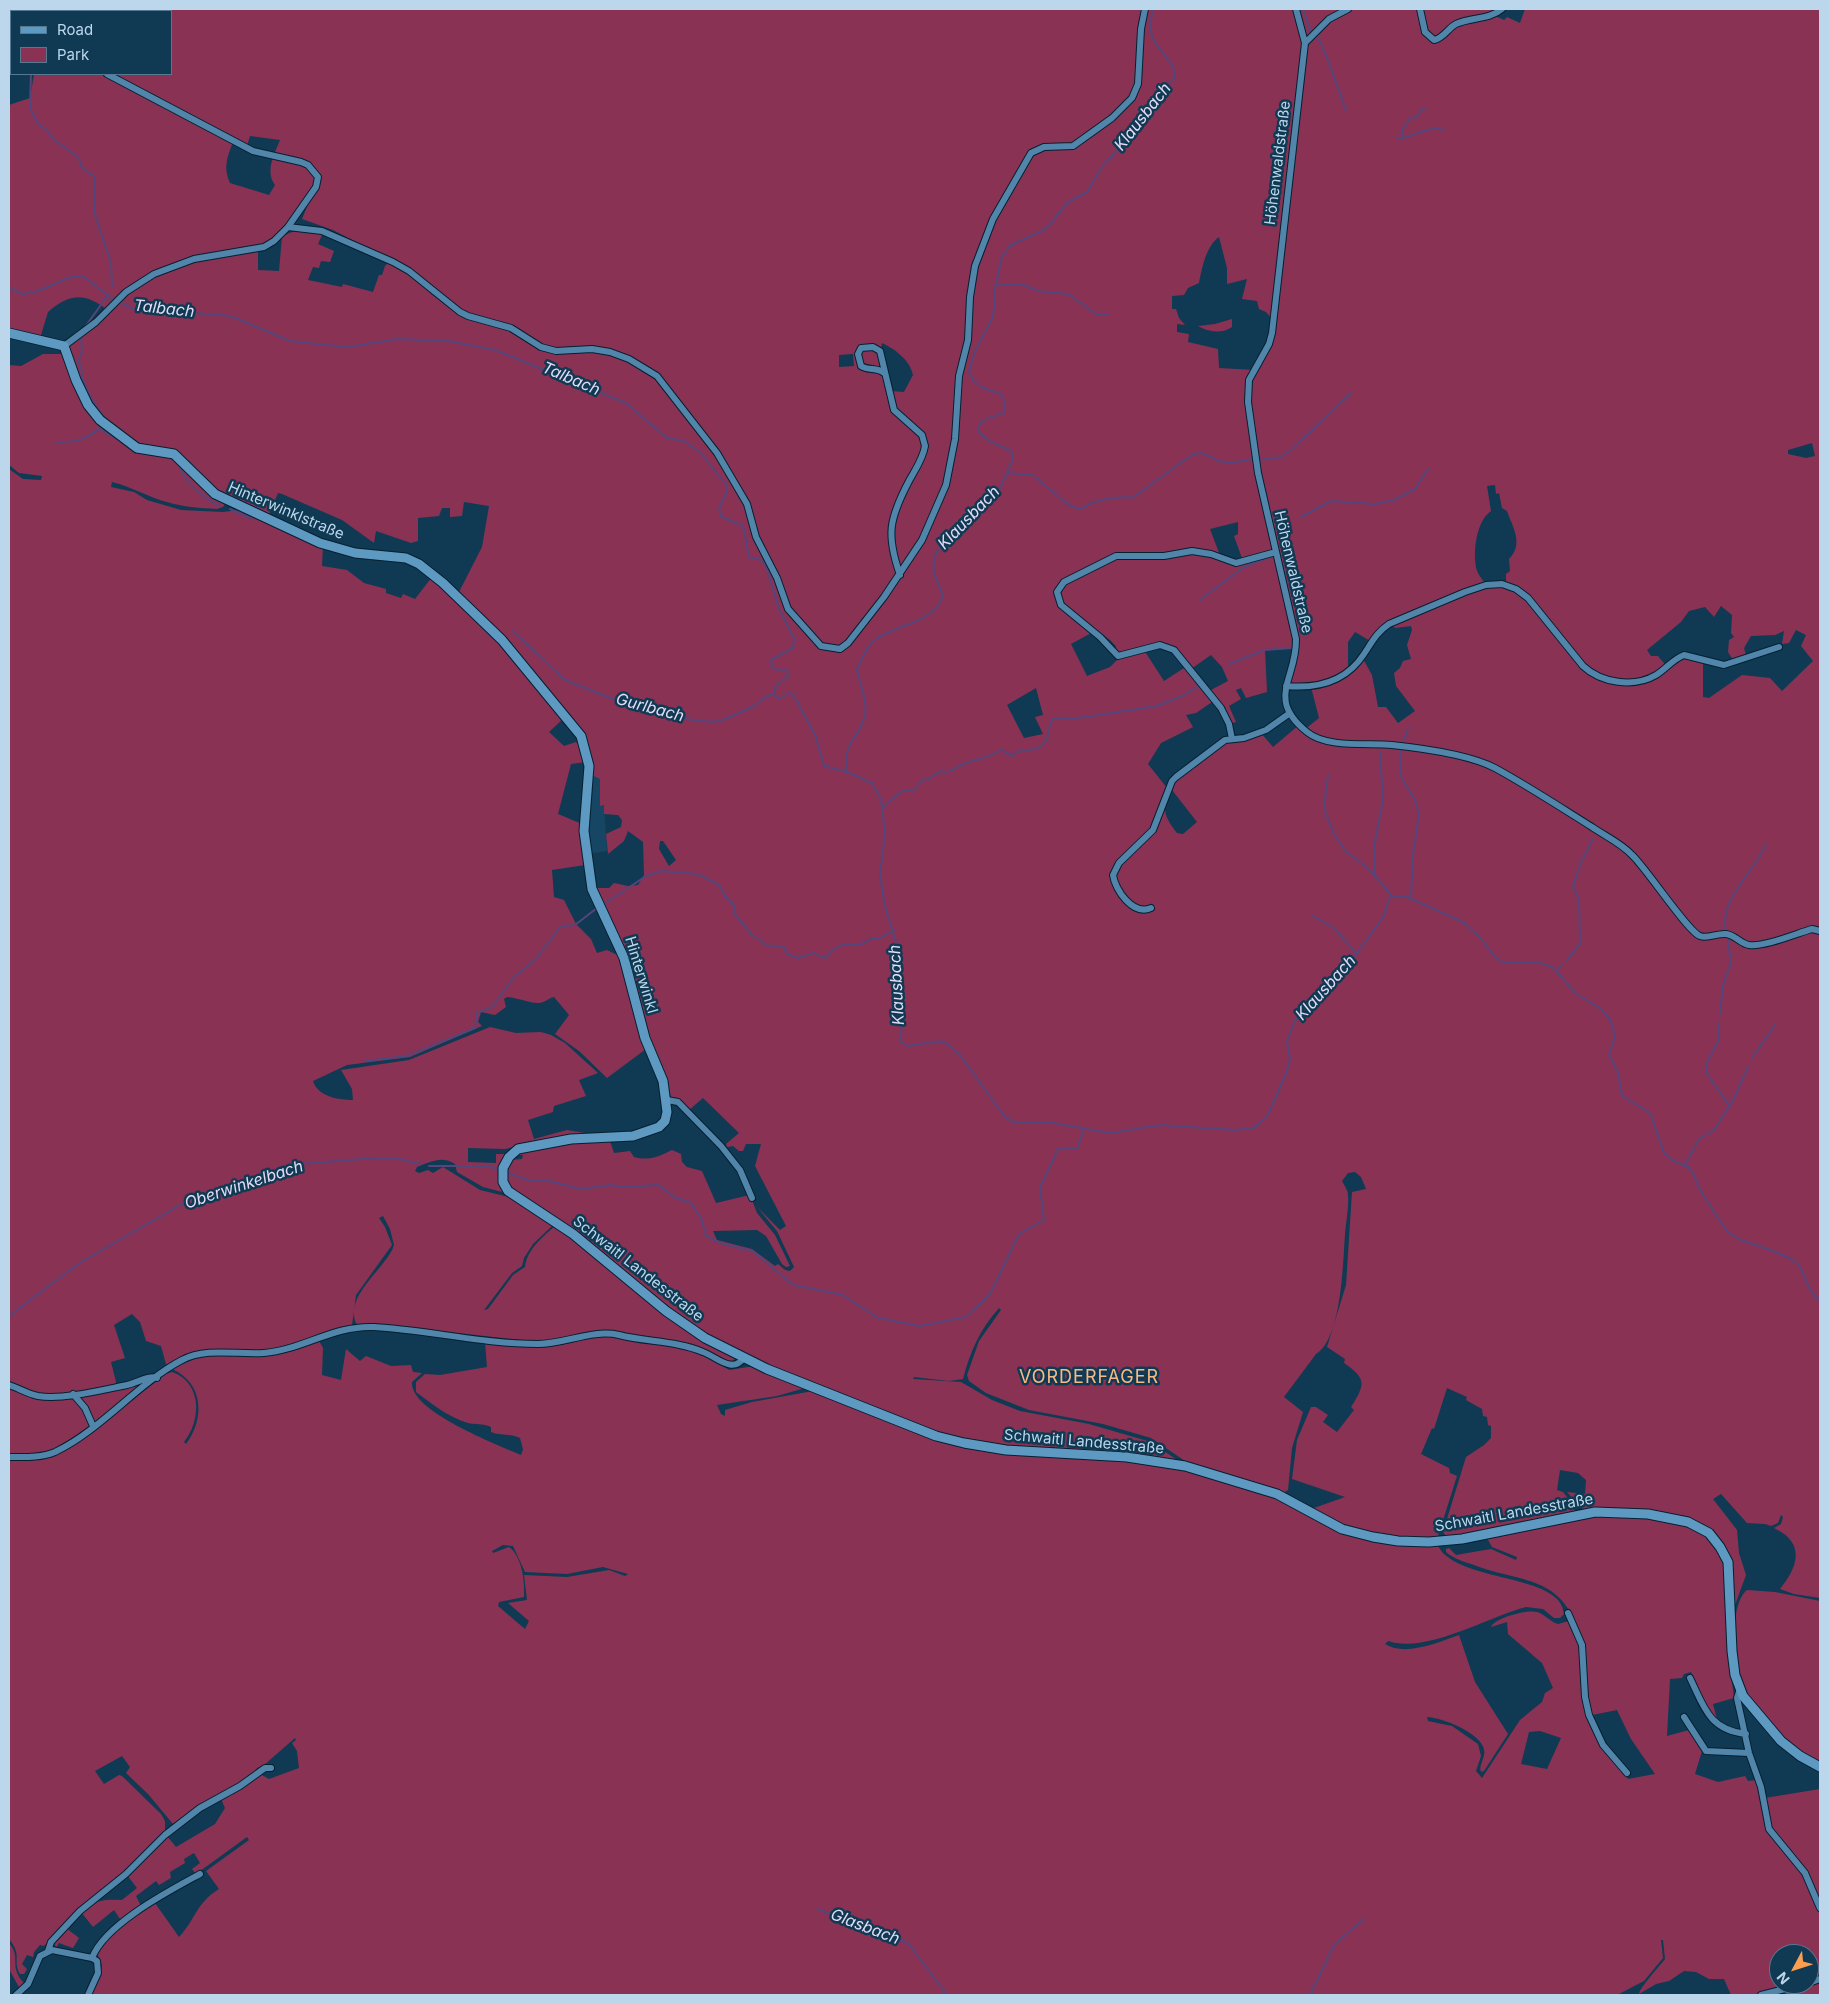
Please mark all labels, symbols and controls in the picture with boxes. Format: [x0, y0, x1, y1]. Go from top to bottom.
legend [10, 10, 172, 75]
text: Road [57, 20, 93, 39]
text: Park [57, 45, 89, 64]
water label: Klausbach [1111, 79, 1175, 155]
street label: Höhenwaldstraße [1261, 100, 1295, 226]
water label: Talbach [133, 296, 195, 322]
water label: Talbach [539, 358, 603, 400]
street label: Hinterwinklstraße [225, 478, 347, 544]
water label: Klausbach [934, 482, 1004, 554]
street label: Höhenwaldstraße [1270, 509, 1316, 635]
water label: Gurlbach [614, 690, 686, 726]
street label: Hinterwinkl [621, 934, 661, 1016]
water label: Klausbach [885, 944, 909, 1026]
water label: Klausbach [1292, 952, 1360, 1024]
water label: Oberwinkelbach [182, 1157, 306, 1213]
street label: Schwaitl Landesstraße [569, 1212, 707, 1326]
district label: VORDERFAGER [1018, 1367, 1160, 1389]
street label: Schwaitl Landesstraße [1003, 1426, 1165, 1458]
street label: Schwaitl Landesstraße [1433, 1490, 1595, 1536]
water label: Glasbach [828, 1905, 902, 1949]
north arrow [1769, 1944, 1819, 1994]
text: N [1773, 1969, 1793, 1988]

